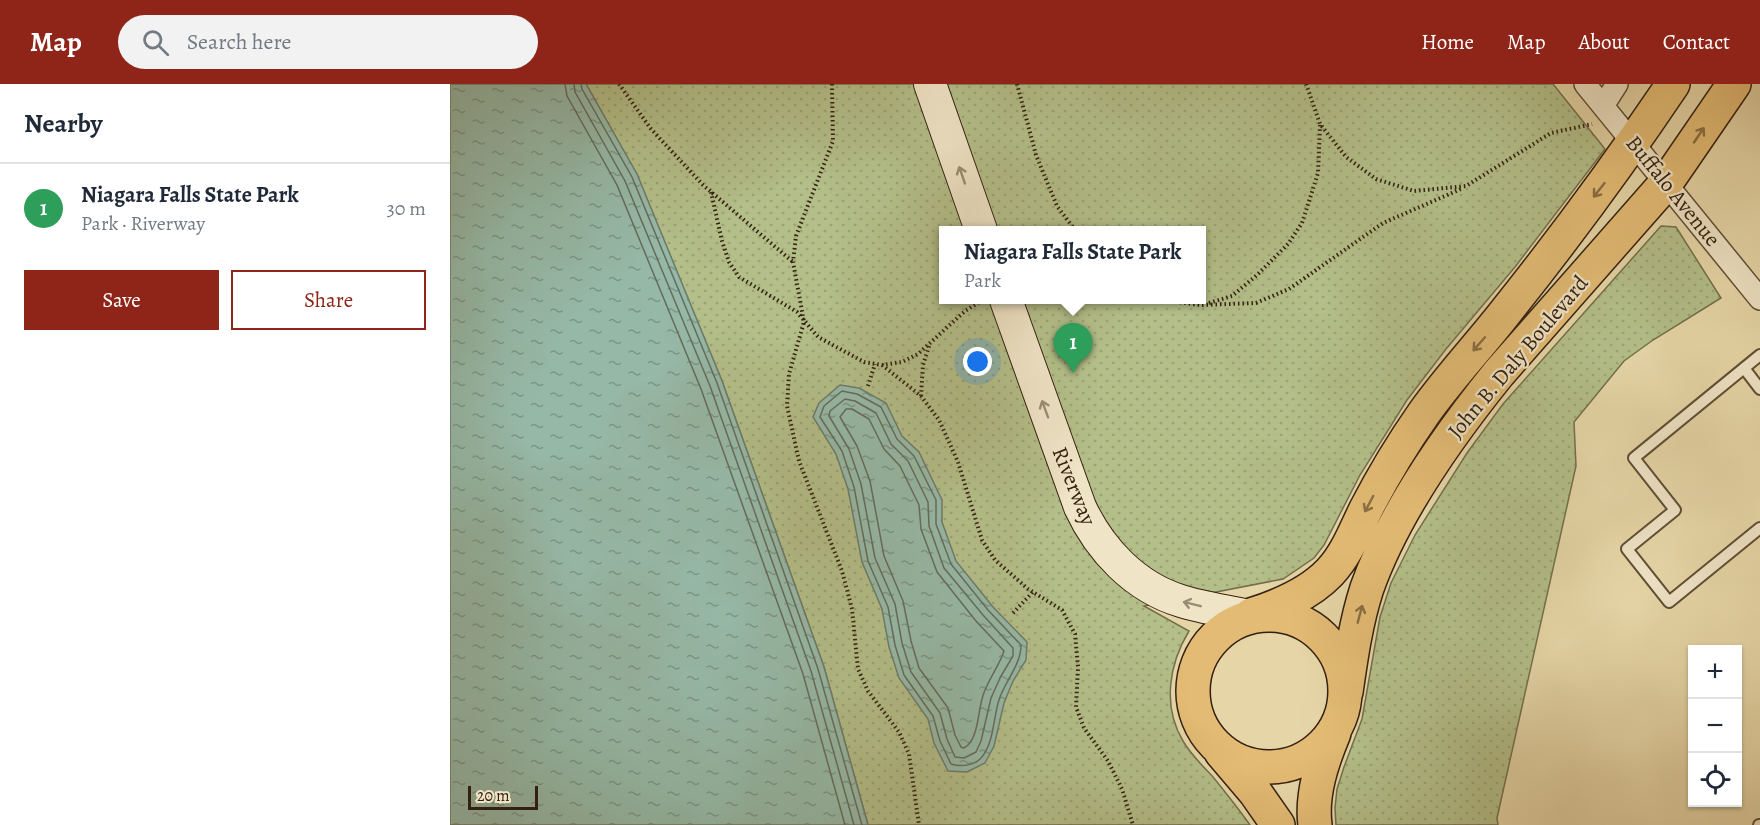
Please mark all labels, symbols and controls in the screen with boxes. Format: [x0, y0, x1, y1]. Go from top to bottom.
search box [118, 15, 538, 69]
text: Map [30, 23, 82, 61]
icon: search [139, 26, 172, 59]
text: Search here [187, 27, 291, 57]
text: Home [1421, 28, 1474, 56]
text: Map [1507, 28, 1545, 56]
text: About [1578, 28, 1630, 56]
text: Contact [1663, 28, 1730, 56]
text: Nearby [24, 106, 103, 141]
one-way arrow [1693, 127, 1705, 143]
street label: Buffalo Avenue [1619, 129, 1727, 253]
one-way arrow [955, 166, 966, 185]
text: Niagara Falls State Park [81, 180, 299, 210]
one-way arrow [1592, 182, 1605, 198]
text: 1 [40, 195, 47, 222]
text: 30 m [386, 195, 426, 222]
text: Park · Riverway [81, 210, 205, 237]
popup [939, 226, 1206, 304]
text: Niagara Falls State Park [964, 237, 1181, 267]
text: Park [964, 267, 1001, 294]
street label: John B. Daly Boulevard [1441, 269, 1595, 445]
button: Save [24, 270, 219, 330]
button: Share [231, 270, 426, 330]
pin: 1 [1054, 324, 1092, 373]
one-way arrow [1472, 336, 1486, 351]
your location [963, 347, 992, 376]
one-way arrow [1038, 400, 1049, 419]
street label: Riverway [1045, 442, 1103, 530]
one-way arrow [1362, 495, 1374, 513]
one-way arrow [1183, 598, 1202, 610]
one-way arrow [1355, 604, 1366, 623]
map controls [1688, 645, 1742, 807]
button: + [1688, 645, 1742, 699]
button: − [1688, 699, 1742, 753]
button: locate [1688, 753, 1742, 807]
scale bar [468, 783, 538, 810]
text: 20 m [477, 785, 510, 807]

